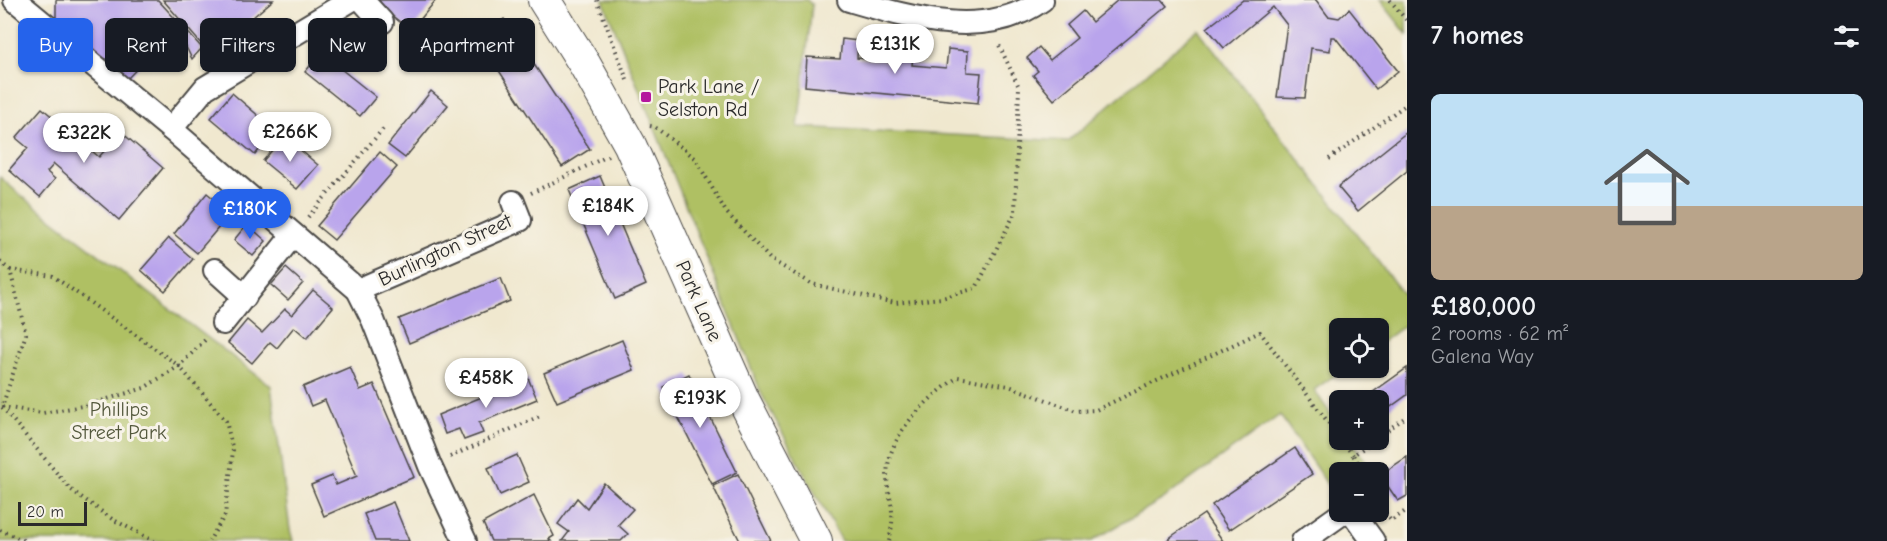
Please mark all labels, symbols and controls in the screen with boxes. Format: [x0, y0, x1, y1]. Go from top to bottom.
chip: Buy [18, 18, 93, 72]
chip: Rent [105, 18, 188, 72]
chip: Filters [200, 18, 296, 72]
chip: New [308, 18, 387, 72]
chip: Apartment [399, 18, 535, 72]
icon: filters [1830, 20, 1863, 53]
text: 7 homes [1431, 21, 1524, 51]
pin: £131K [853, 24, 937, 75]
text: £131K [870, 32, 920, 55]
place label: Park Lane / Selston Rd [658, 75, 760, 121]
marker: Park Lane / Selston Rd [639, 90, 653, 104]
pin: £266K [248, 112, 332, 163]
pin: £322K [42, 113, 126, 164]
text: £266K [262, 120, 318, 143]
text: £322K [57, 121, 111, 144]
icon: home [1593, 133, 1701, 241]
pin: £184K [566, 186, 650, 237]
pin: £180K [208, 189, 292, 240]
text: £184K [582, 194, 634, 217]
text: £180K [223, 197, 277, 220]
street label: Burlington Street [375, 208, 517, 291]
street label: Park Lane [671, 257, 727, 345]
text: £180,000 [1431, 292, 1536, 322]
map controls [1329, 318, 1389, 522]
button: locate [1329, 318, 1389, 378]
text: 2 rooms · 62 m² [1431, 322, 1568, 345]
text: Galena Way [1431, 345, 1533, 368]
pin: £458K [444, 358, 528, 409]
text: £458K [459, 366, 513, 389]
pin: £193K [658, 378, 742, 429]
text: £193K [674, 386, 726, 409]
button: + [1329, 390, 1389, 450]
park label: Phillips Street Park [71, 398, 167, 444]
button: − [1329, 462, 1389, 522]
scale bar [18, 499, 87, 526]
text: 20 m [27, 503, 64, 521]

